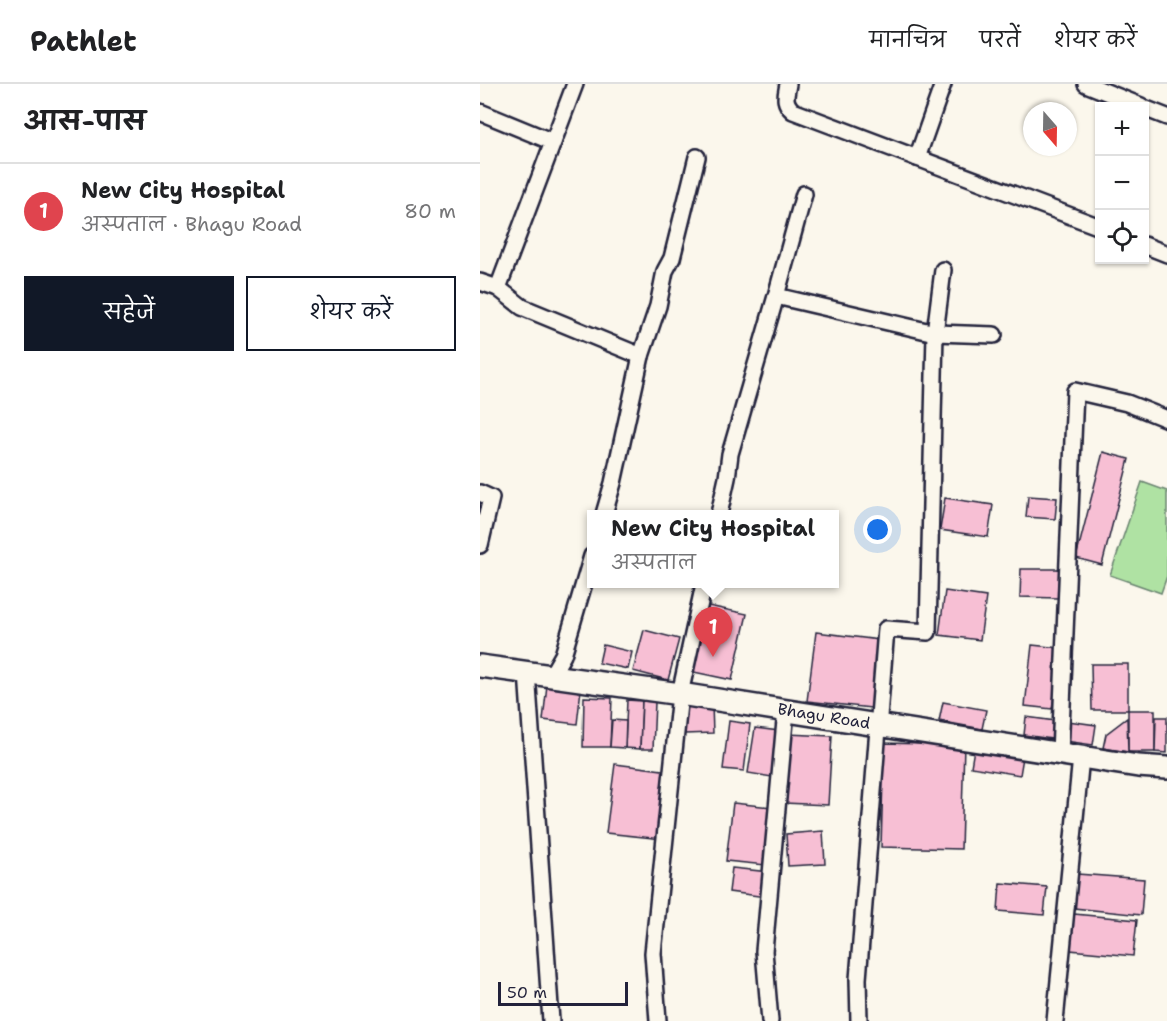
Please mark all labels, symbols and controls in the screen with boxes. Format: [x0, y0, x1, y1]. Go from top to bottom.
text: Pathlet [30, 22, 137, 60]
text: मानचित्र [869, 26, 946, 54]
text: परतें [979, 26, 1021, 54]
text: शेयर करें [1054, 26, 1137, 54]
north arrow [1023, 102, 1077, 156]
map controls [1095, 102, 1149, 264]
button: + [1095, 102, 1149, 156]
text: आस-पास [24, 103, 146, 138]
button: − [1095, 156, 1149, 210]
text: New City Hospital [81, 176, 285, 205]
text: 1 [39, 198, 48, 224]
text: 80 m [404, 198, 456, 224]
button: locate [1095, 210, 1149, 264]
text: अस्पताल · Bhagu Road [81, 211, 302, 237]
button: सहेजें [24, 276, 234, 351]
button: शेयर करें [246, 276, 456, 351]
popup [587, 510, 839, 588]
text: New City Hospital [611, 514, 815, 543]
your location [863, 515, 892, 544]
text: अस्पताल [611, 549, 696, 575]
pin: 1 [694, 608, 732, 657]
street label: Bhagu Road [776, 698, 872, 734]
scale bar [498, 979, 628, 1006]
text: 50 m [507, 982, 547, 1003]

